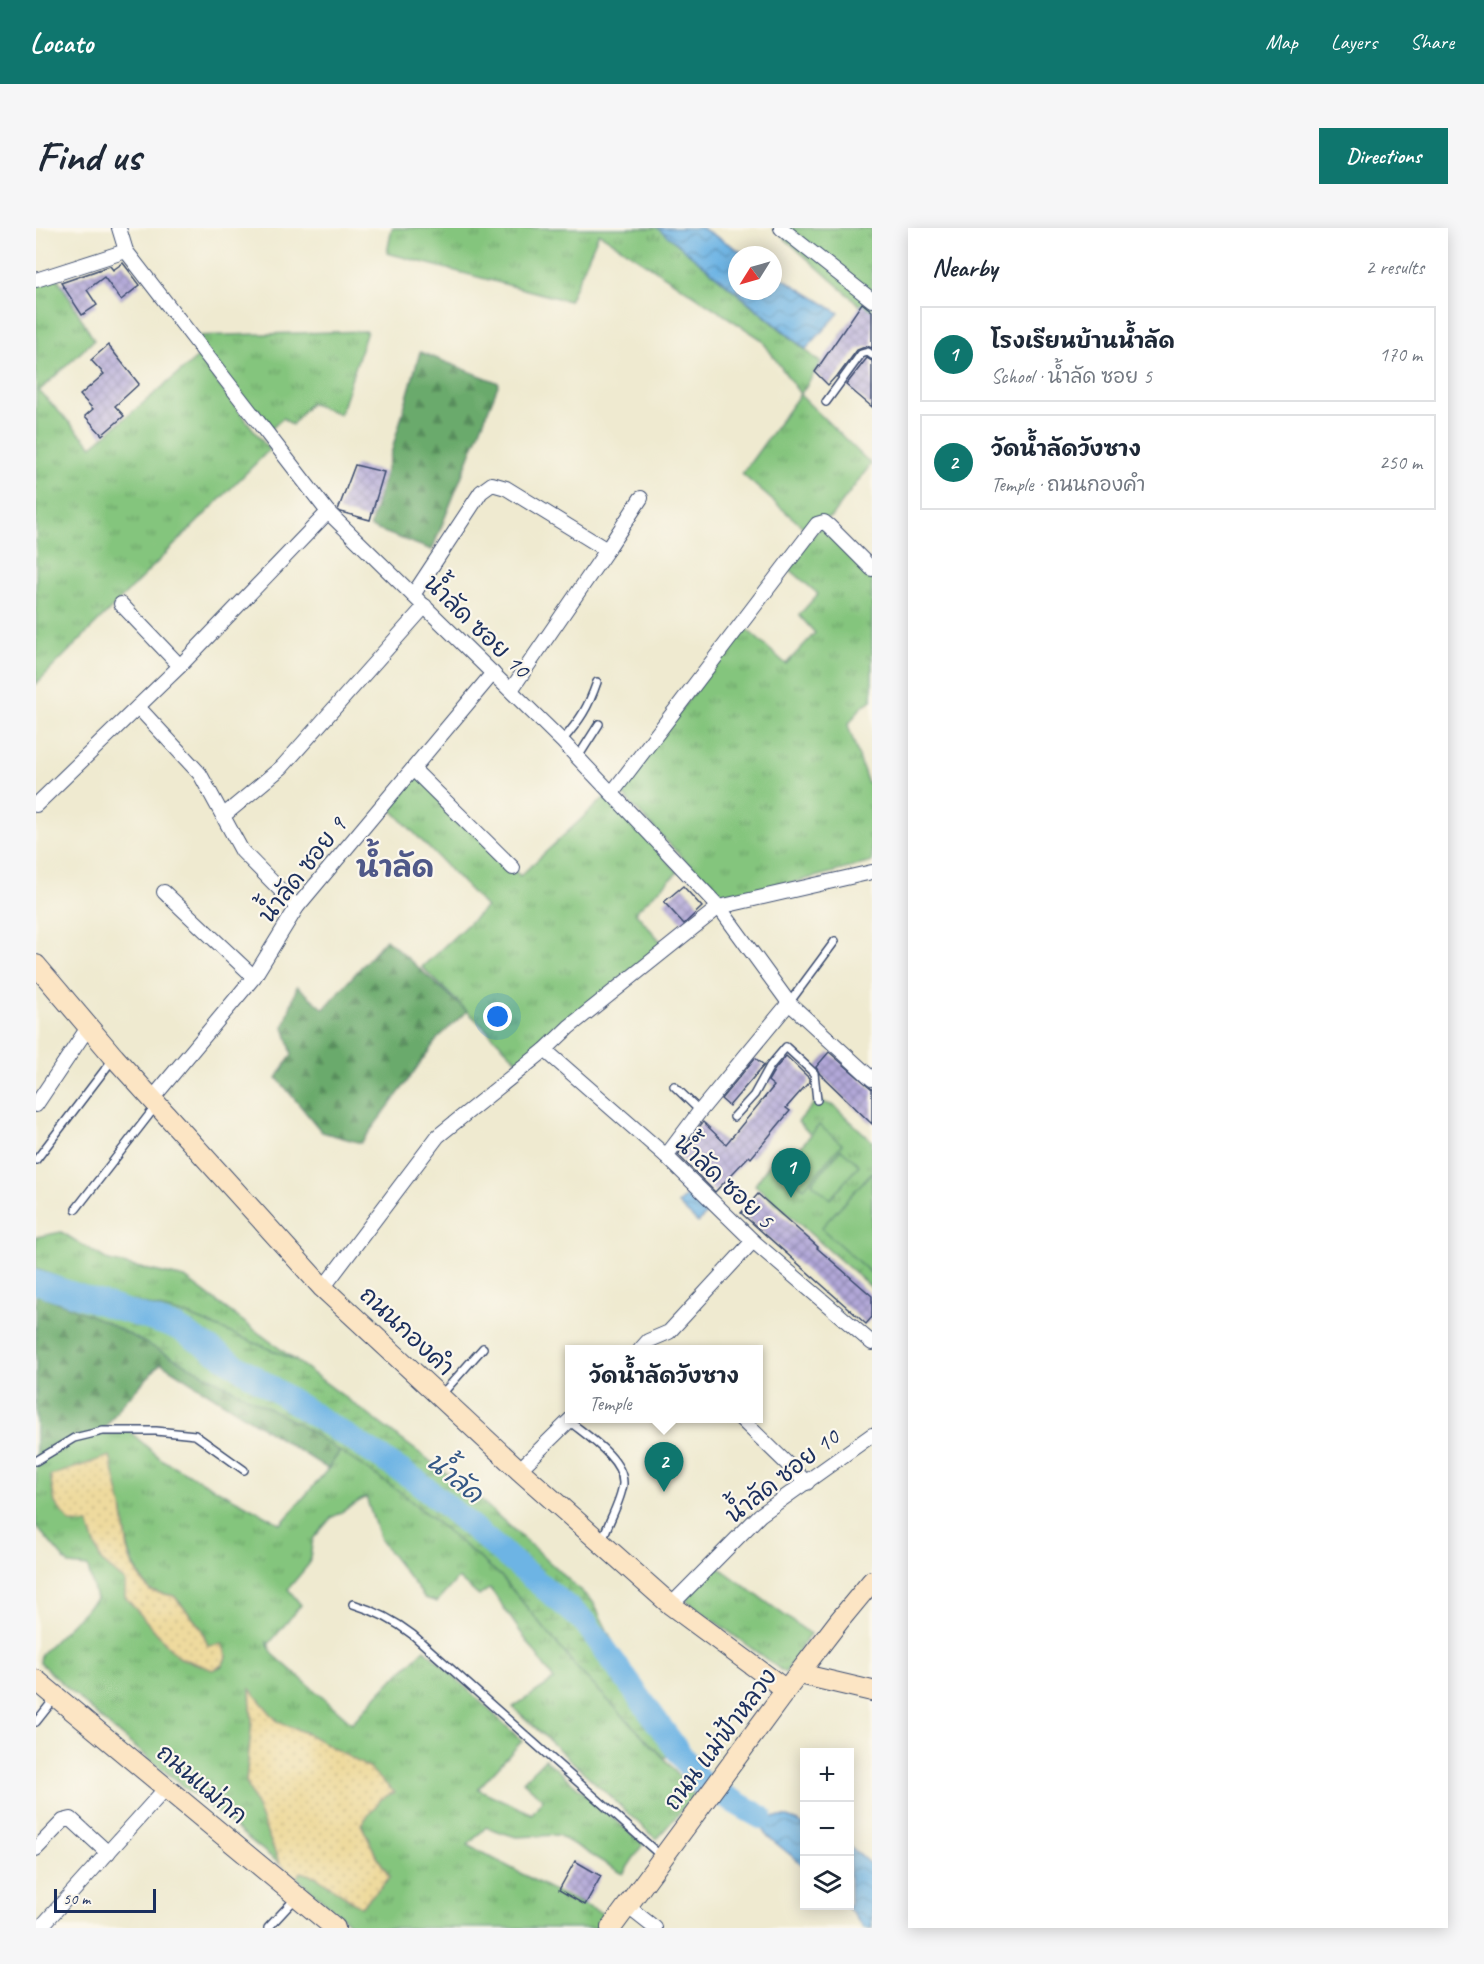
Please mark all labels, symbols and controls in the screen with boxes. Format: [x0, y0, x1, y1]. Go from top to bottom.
text: Locato [30, 25, 93, 60]
text: Map [1265, 29, 1298, 55]
text: Layers [1331, 29, 1377, 55]
text: Share [1410, 29, 1454, 55]
button: Directions [1319, 128, 1448, 184]
text: Find us [36, 130, 141, 183]
north arrow [728, 246, 782, 300]
text: Nearby [932, 251, 997, 284]
text: 2 results [1365, 255, 1424, 280]
text: โรงเรียนบ้านน้ำลัด [991, 327, 1175, 355]
text: 1 [949, 342, 958, 367]
text: 170 m [1379, 342, 1422, 367]
text: School · น้ำลัด ซอย 5 [991, 364, 1152, 389]
text: วัดน้ำลัดวังซาง [991, 435, 1141, 463]
text: 2 [949, 450, 958, 475]
text: 250 m [1379, 450, 1422, 475]
text: Temple · ถนนกองคำ [991, 472, 1145, 497]
street label: น้ำลัด ซอย 10 [418, 562, 544, 686]
street label: น้ำลัด ซอย 9 [245, 805, 354, 929]
district label: น้ำลัด [356, 838, 434, 886]
your location [483, 1002, 512, 1031]
street label: น้ำลัด ซอย 5 [668, 1121, 786, 1236]
pin: 1 [772, 1148, 810, 1198]
street label: ถนนกองคำ [354, 1279, 461, 1382]
popup [565, 1345, 763, 1423]
text: วัดน้ำลัดวังซาง [589, 1362, 739, 1390]
text: Temple [589, 1391, 632, 1416]
street label: น้ำลัด ซอย 10 [714, 1415, 847, 1530]
water label: น้ำลัด [420, 1438, 496, 1511]
pin: 2 [644, 1442, 684, 1492]
street label: ถนน แม่ฟ้าหลวง [657, 1662, 783, 1816]
street label: ถนนแม่กก [150, 1737, 254, 1831]
map controls [800, 1748, 854, 1910]
button: + [800, 1748, 854, 1802]
button: − [800, 1802, 854, 1856]
button: layers [800, 1856, 854, 1910]
scale bar [54, 1886, 156, 1914]
text: 50 m [63, 1889, 90, 1909]

